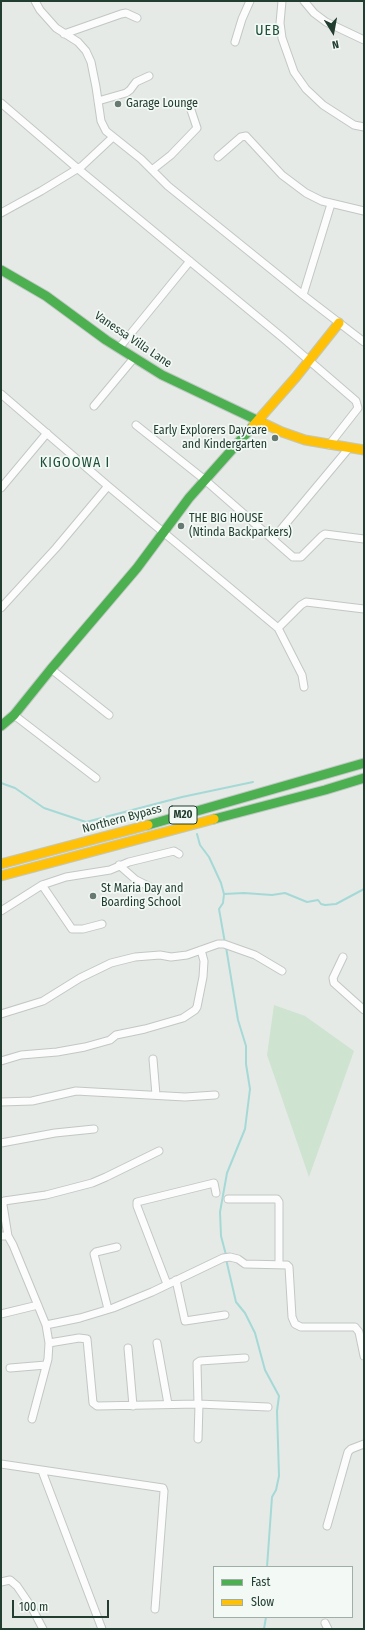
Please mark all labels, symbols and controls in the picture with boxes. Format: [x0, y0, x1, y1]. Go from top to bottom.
north arrow [313, 12, 353, 52]
district label: UEB [255, 23, 281, 39]
text: N [331, 37, 340, 51]
place label: Garage Lounge [126, 97, 198, 111]
marker: Garage Lounge [113, 99, 123, 109]
street label: Vanessa Villa Lane [92, 309, 174, 371]
place label: Early Explorers Daycare and Kindergarten [153, 424, 267, 452]
marker: Early Explorers Daycare and Kindergarten [270, 433, 280, 443]
district label: KIGOOWA I [40, 455, 110, 471]
place label: THE BIG HOUSE (Ntinda Backparkers) [189, 512, 292, 540]
marker: THE BIG HOUSE (Ntinda Backparkers) [176, 521, 186, 531]
street label: Northern Bypass [81, 802, 163, 836]
road number: M20 [169, 806, 197, 824]
place label: St Maria Day and Boarding School [101, 882, 183, 910]
marker: St Maria Day and Boarding School [88, 891, 98, 901]
legend [213, 1566, 353, 1618]
text: Fast [251, 1575, 270, 1589]
scale bar [14, 1592, 111, 1618]
text: Slow [251, 1595, 274, 1609]
text: 100 m [19, 1600, 48, 1614]

